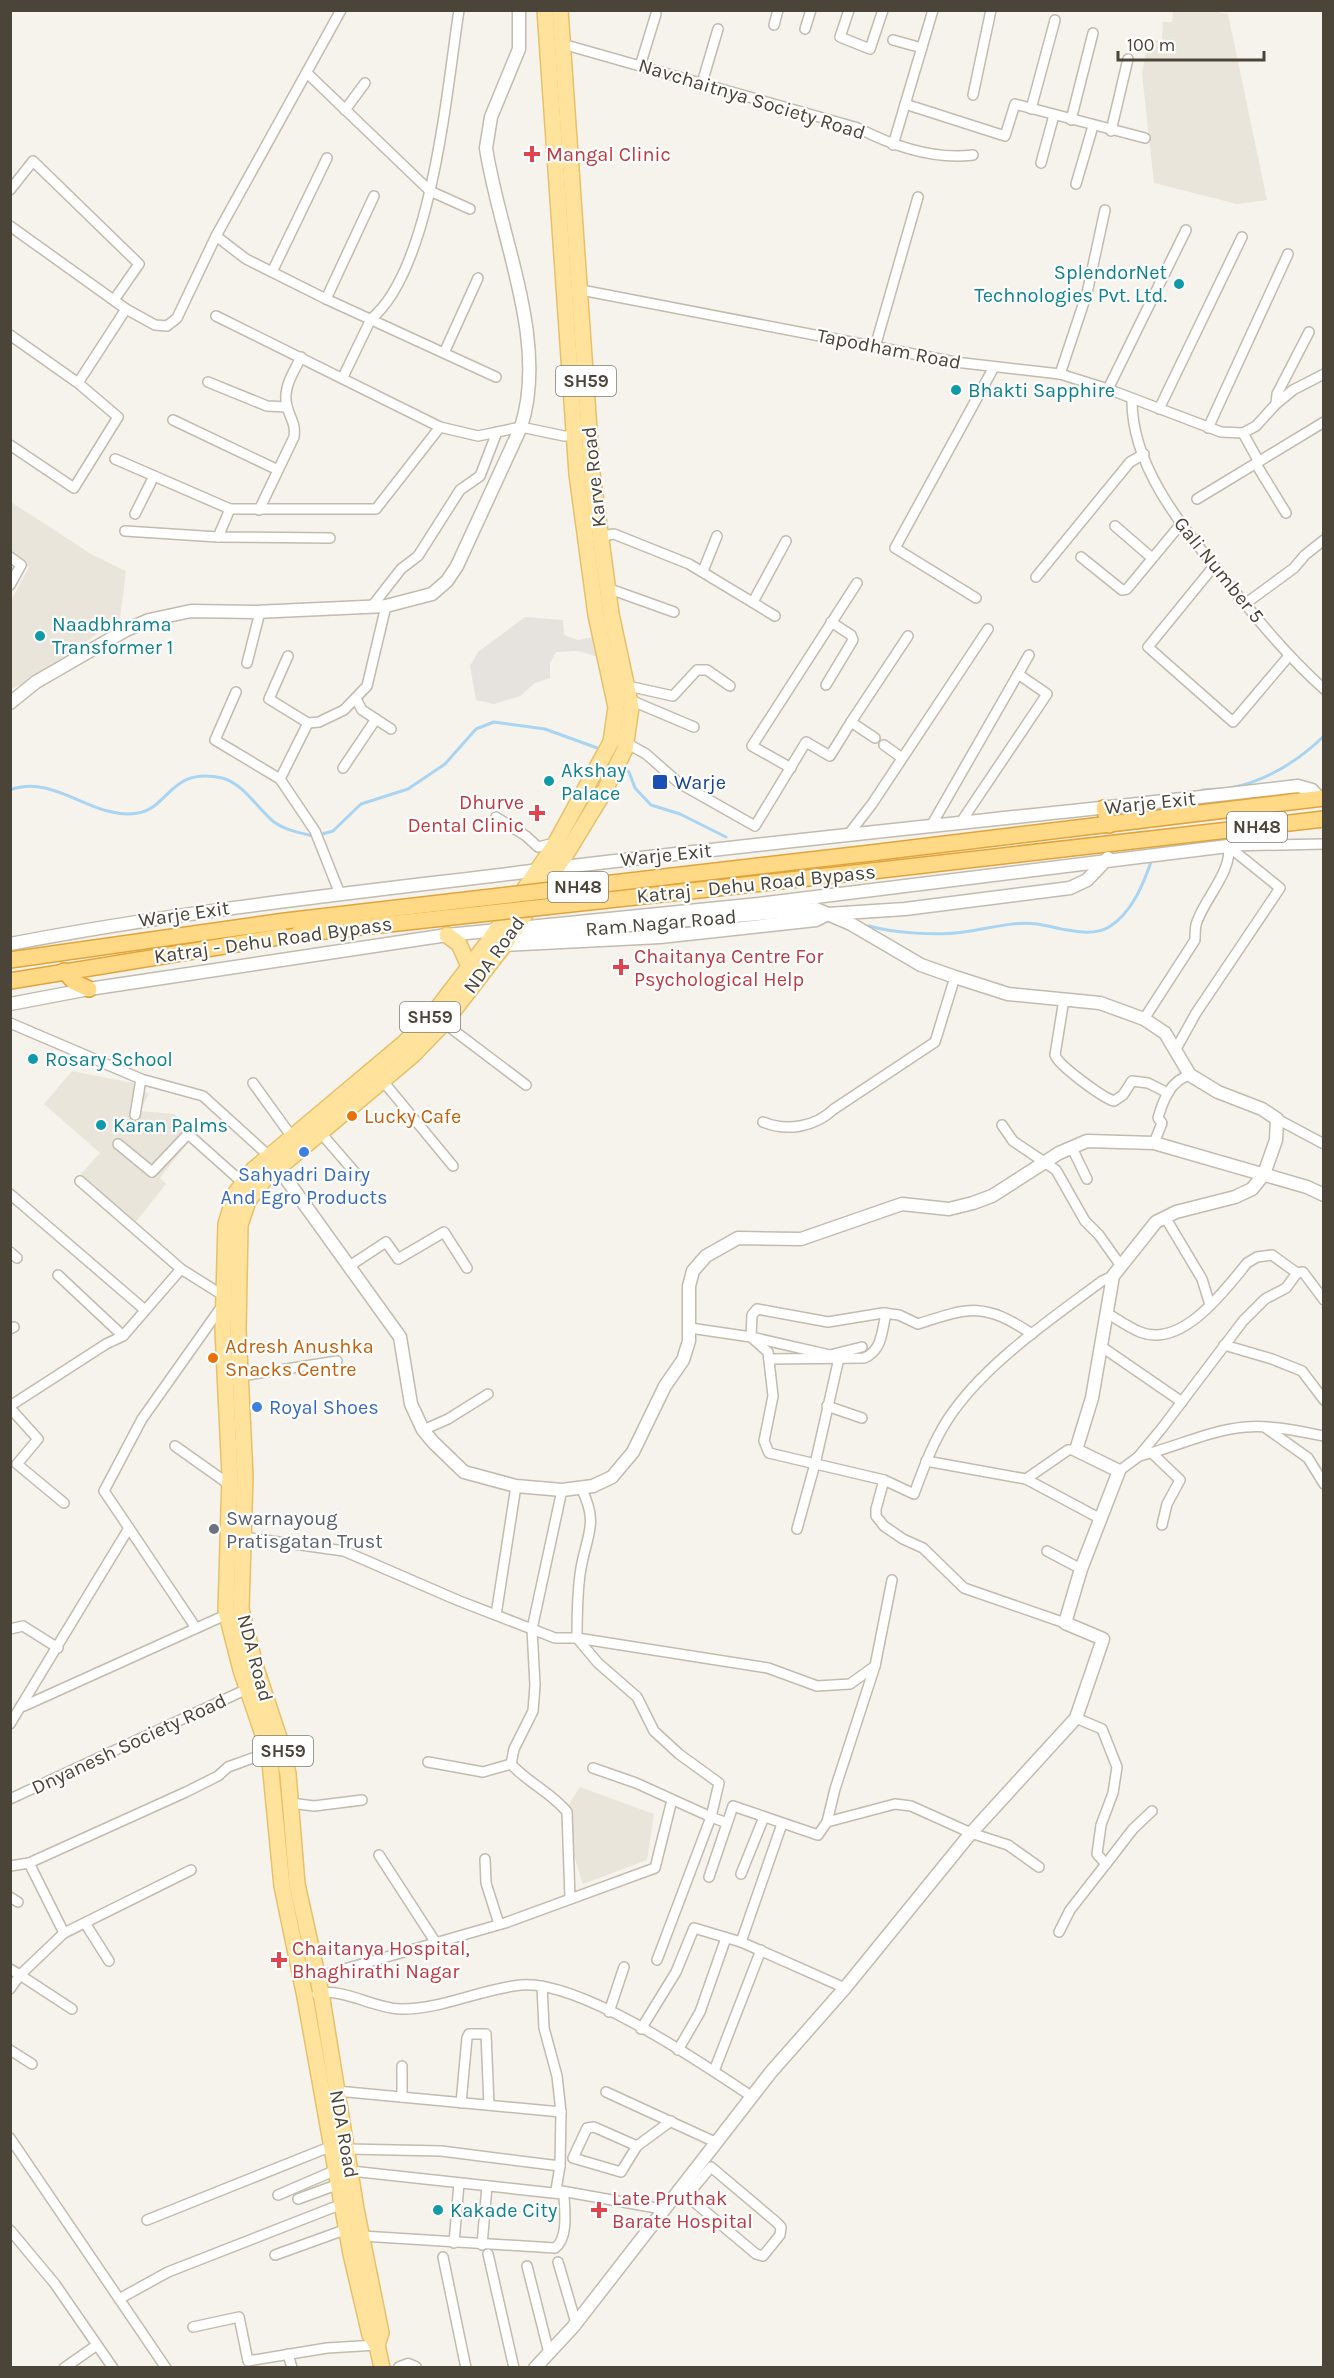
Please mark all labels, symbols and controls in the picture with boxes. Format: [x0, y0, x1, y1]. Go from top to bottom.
scale bar [1118, 24, 1264, 62]
text: 100 m [1127, 34, 1175, 56]
street label: Navchaitnya Society Road [636, 54, 868, 144]
place label: Mangal Clinic [546, 143, 671, 166]
marker: Mangal Clinic [523, 145, 541, 163]
place label: SplendorNet Technologies Pvt. Ltd. [974, 261, 1167, 307]
marker: SplendorNet Technologies Pvt. Ltd. [1172, 277, 1186, 291]
street label: Tapodham Road [815, 324, 963, 374]
road number: SH59 [556, 366, 616, 396]
place label: Bhakti Sapphire [968, 379, 1115, 402]
marker: Bhakti Sapphire [949, 383, 963, 397]
street label: Karve Road [577, 425, 611, 529]
street label: Gali Number 5 [1169, 512, 1269, 628]
place label: Naadbhrama Transformer 1 [52, 613, 173, 659]
marker: Naadbhrama Transformer 1 [33, 629, 47, 643]
place label: Akshay Palace [561, 759, 627, 805]
place label: Warje [674, 771, 726, 794]
marker: Warje [651, 773, 669, 791]
marker: Akshay Palace [542, 774, 556, 788]
street label: Warje Exit [1103, 787, 1197, 819]
place label: Dhurve Dental Clinic [407, 791, 524, 837]
marker: Dhurve Dental Clinic [528, 804, 546, 822]
road number: NH48 [1227, 812, 1287, 842]
street label: Warje Exit [619, 839, 713, 871]
street label: Katraj - Dehu Road Bypass [635, 860, 877, 908]
road number: NH48 [548, 872, 608, 902]
street label: Warje Exit [137, 896, 231, 932]
street label: Ram Nagar Road [584, 905, 738, 941]
street label: Katraj - Dehu Road Bypass [152, 912, 394, 968]
street label: NDA Road [458, 912, 530, 998]
place label: Chaitanya Centre For Psychological Help [634, 945, 824, 991]
marker: Chaitanya Centre For Psychological Help [612, 958, 630, 976]
road number: SH59 [400, 1002, 460, 1032]
place label: Rosary School [45, 1048, 173, 1071]
marker: Rosary School [26, 1052, 40, 1066]
place label: Lucky Cafe [364, 1105, 461, 1128]
marker: Lucky Cafe [345, 1109, 359, 1123]
place label: Karan Palms [113, 1114, 228, 1137]
marker: Karan Palms [94, 1118, 108, 1132]
marker: Sahyadri Dairy And Egro Products [297, 1145, 311, 1159]
place label: Sahyadri Dairy And Egro Products [220, 1163, 388, 1209]
place label: Adresh Anushka Snacks Centre [225, 1335, 374, 1381]
marker: Adresh Anushka Snacks Centre [206, 1351, 220, 1365]
place label: Royal Shoes [269, 1396, 379, 1419]
marker: Royal Shoes [250, 1400, 264, 1414]
place label: Swarnayoug Pratisgatan Trust [226, 1507, 383, 1553]
marker: Swarnayoug Pratisgatan Trust [207, 1522, 221, 1536]
street label: NDA Road [232, 1612, 278, 1704]
street label: Dnyanesh Society Road [28, 1689, 230, 1799]
road number: SH59 [253, 1736, 313, 1766]
place label: Chaitanya Hospital, Bhaghirathi Nagar [292, 1937, 470, 1983]
marker: Chaitanya Hospital, Bhaghirathi Nagar [270, 1951, 288, 1969]
street label: NDA Road [325, 2088, 363, 2180]
place label: Late Pruthak Barate Hospital [612, 2187, 753, 2233]
place label: Kakade City [450, 2199, 557, 2222]
marker: Late Pruthak Barate Hospital [590, 2201, 608, 2219]
marker: Kakade City [431, 2203, 445, 2217]

